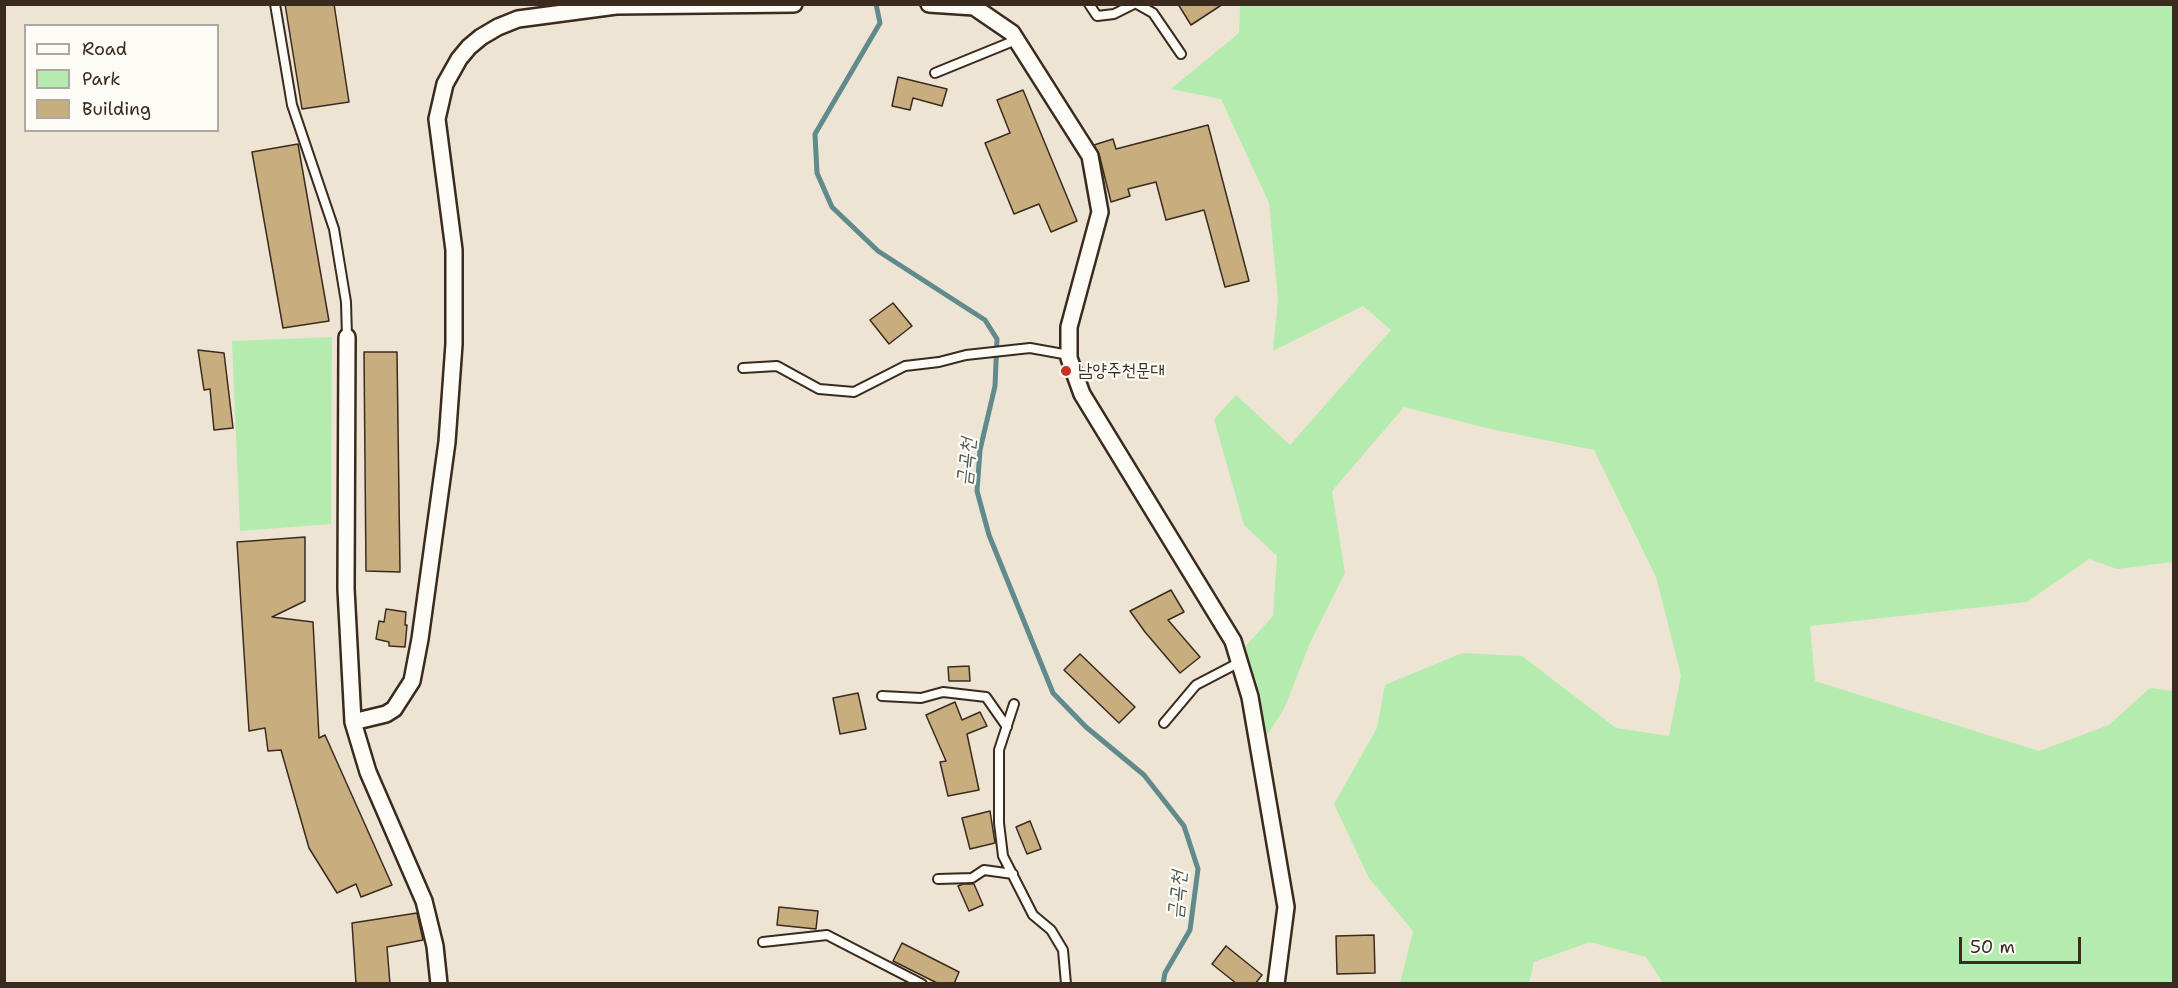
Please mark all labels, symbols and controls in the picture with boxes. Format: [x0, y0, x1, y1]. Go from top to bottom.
legend [24, 24, 219, 132]
text: Road [82, 37, 127, 61]
text: Park [82, 67, 121, 91]
text: Building [82, 97, 151, 121]
place label: 남양주천문대 [1078, 360, 1165, 382]
marker: 남양주천문대 [1059, 364, 1073, 378]
water label: 금곡천 [953, 437, 981, 487]
water label: 금곡천 [1164, 870, 1192, 920]
scale bar [1962, 925, 2084, 963]
text: 50 m [1970, 935, 2015, 959]

